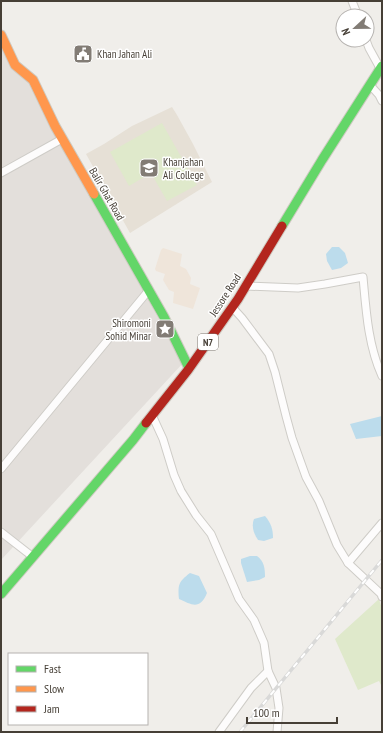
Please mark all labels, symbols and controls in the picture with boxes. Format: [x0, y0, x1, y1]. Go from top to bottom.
north arrow [335, 8, 375, 48]
text: N [338, 26, 353, 37]
public building icon: Khan Jahan Ali [72, 43, 94, 65]
place label: Khan Jahan Ali [97, 47, 152, 61]
place label: Khanjahan Ali College [163, 155, 204, 182]
school or university icon: Khanjahan Ali College [138, 157, 160, 179]
street label: Balir Ghat Road [86, 165, 128, 223]
street label: Jessore Road [206, 271, 244, 320]
place label: Shiromoni Sohid Minar [106, 316, 151, 343]
place icon: Shiromoni Sohid Minar [154, 318, 176, 340]
road number: N7 [198, 334, 218, 350]
legend [8, 653, 148, 725]
text: Fast [44, 661, 62, 676]
text: Slow [44, 681, 65, 696]
scale bar [247, 699, 337, 725]
text: Jam [43, 701, 60, 716]
text: 100 m [253, 705, 280, 720]

